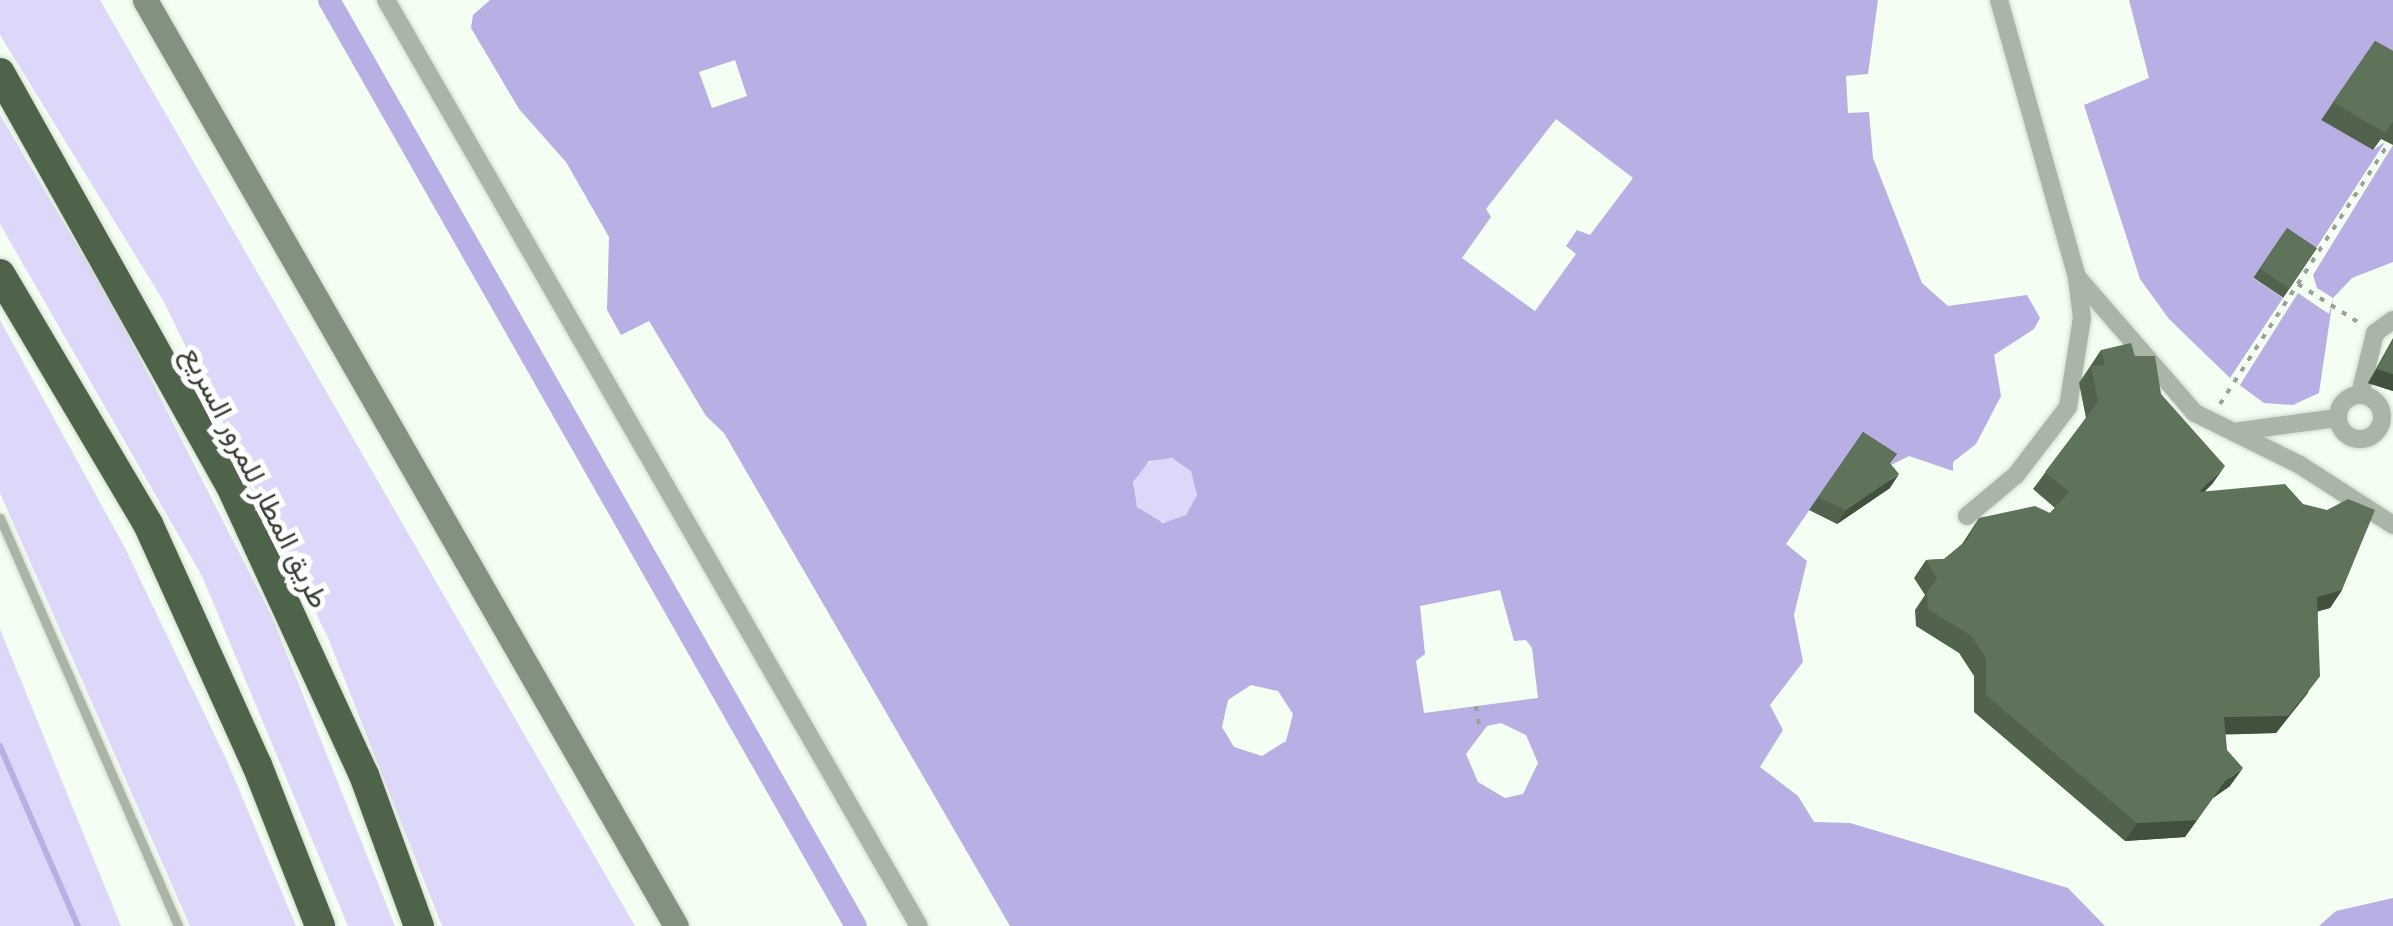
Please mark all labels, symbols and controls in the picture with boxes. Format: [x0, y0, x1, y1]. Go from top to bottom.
street label: طريق المطار للمرور السريع [175, 341, 337, 613]

